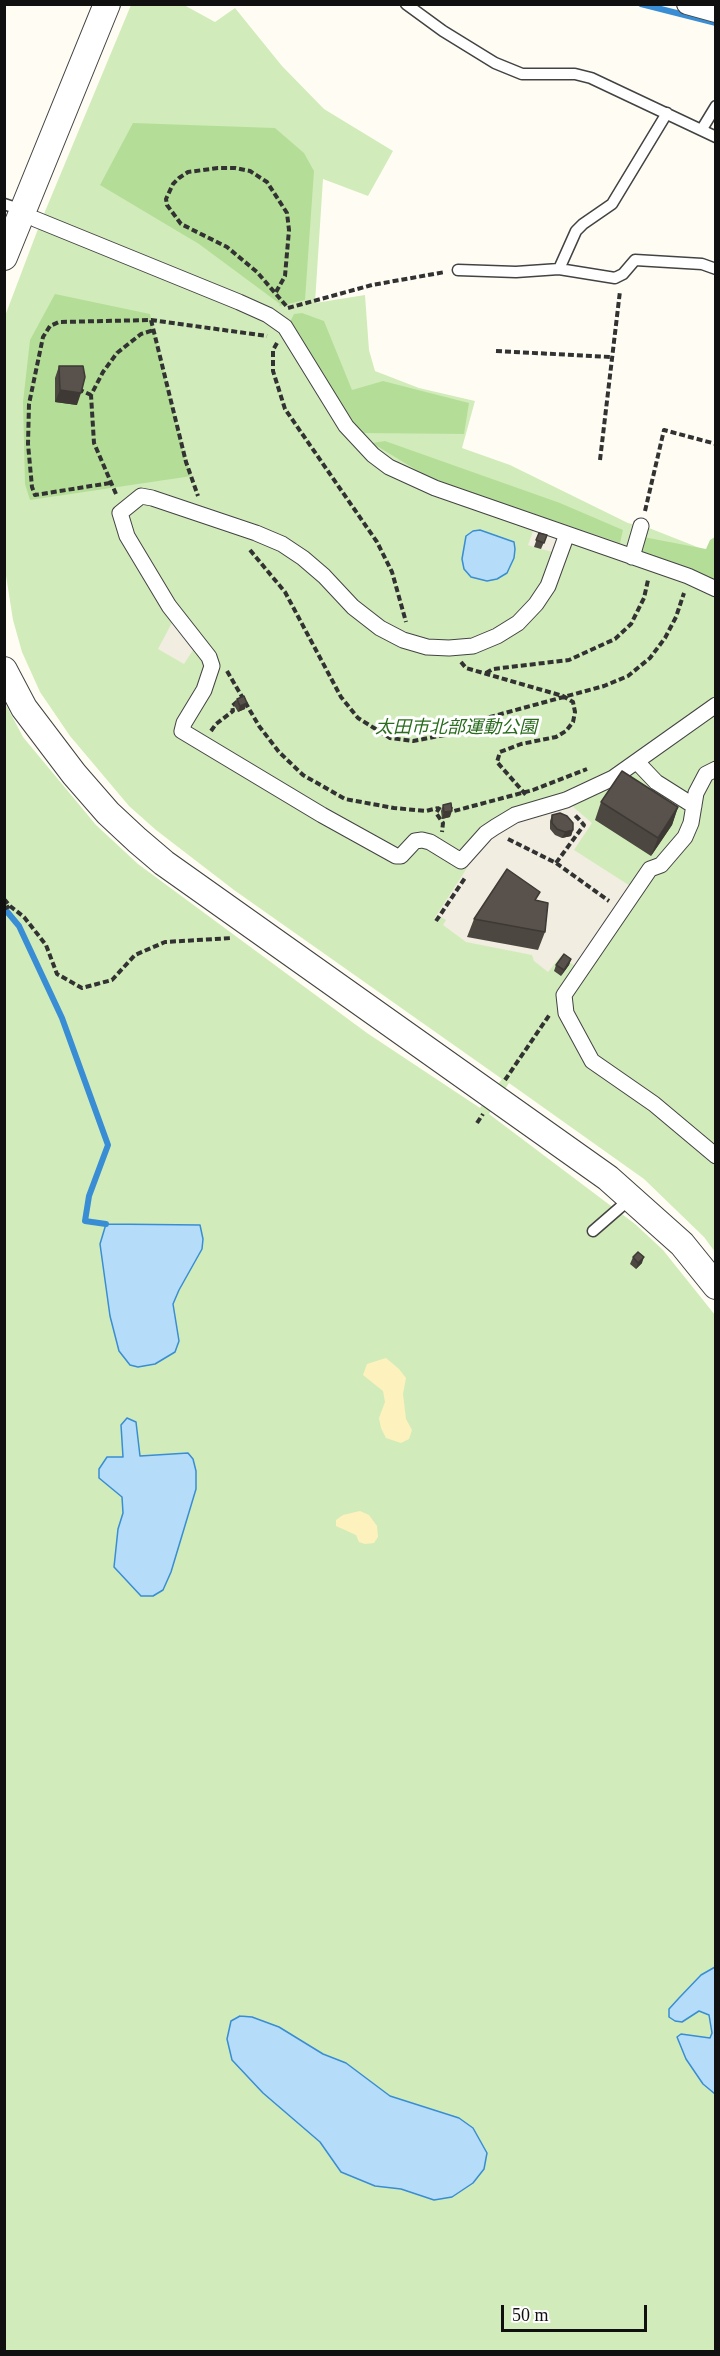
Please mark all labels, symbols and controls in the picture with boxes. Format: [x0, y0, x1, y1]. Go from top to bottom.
park label: 太田市北部運動公園 [375, 717, 537, 739]
scale bar [504, 2293, 650, 2331]
text: 50 m [512, 2305, 549, 2325]

